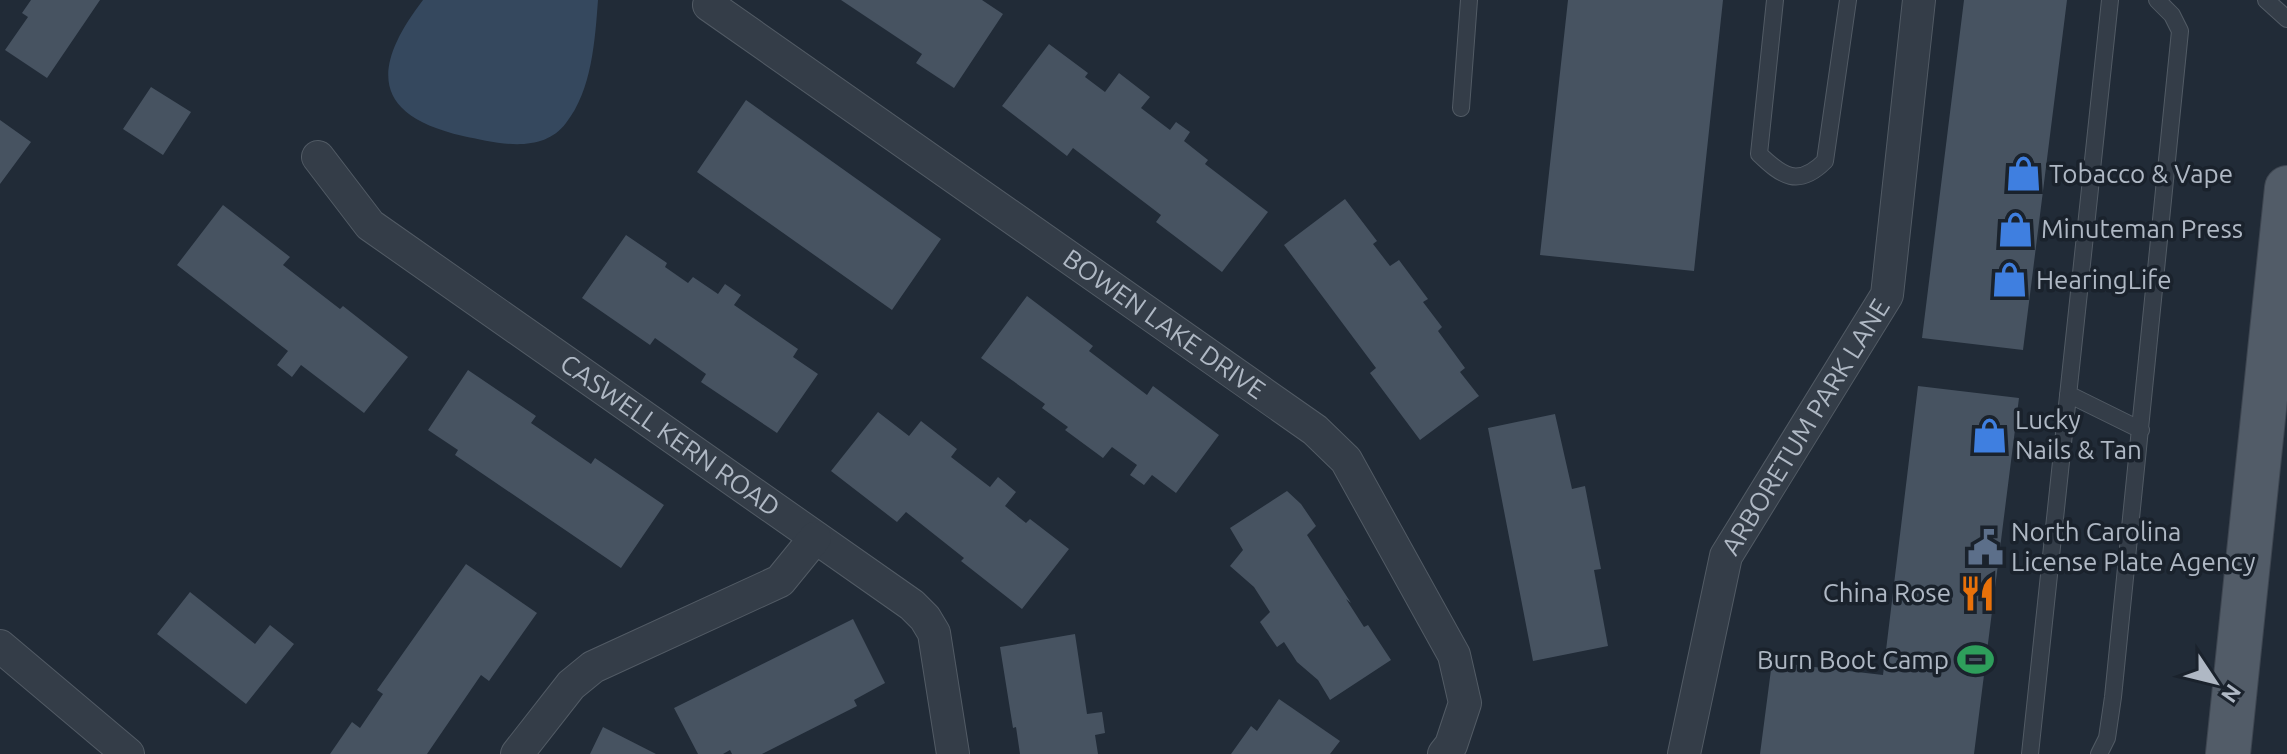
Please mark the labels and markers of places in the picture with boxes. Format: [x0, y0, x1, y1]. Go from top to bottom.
shop icon: Tobacco & Vape [2004, 155, 2042, 193]
place label: Tobacco & Vape [2049, 159, 2233, 188]
shop icon: Minuteman Press [1996, 210, 2034, 248]
place label: Minuteman Press [2041, 214, 2243, 243]
shop icon: HearingLife [1991, 261, 2029, 299]
place label: HearingLife [2036, 265, 2172, 294]
place label: Lucky Nails & Tan [2015, 405, 2142, 464]
shop icon: Lucky Nails & Tan [1970, 416, 2008, 454]
place label: North Carolina License Plate Agency [2011, 517, 2256, 576]
public building icon: North Carolina License Plate Agency [1966, 528, 2004, 566]
restaurant icon: China Rose [1958, 574, 1996, 612]
place label: China Rose [1823, 578, 1951, 607]
sports icon: Burn Boot Camp [1956, 641, 1994, 679]
place label: Burn Boot Camp [1757, 645, 1949, 674]

